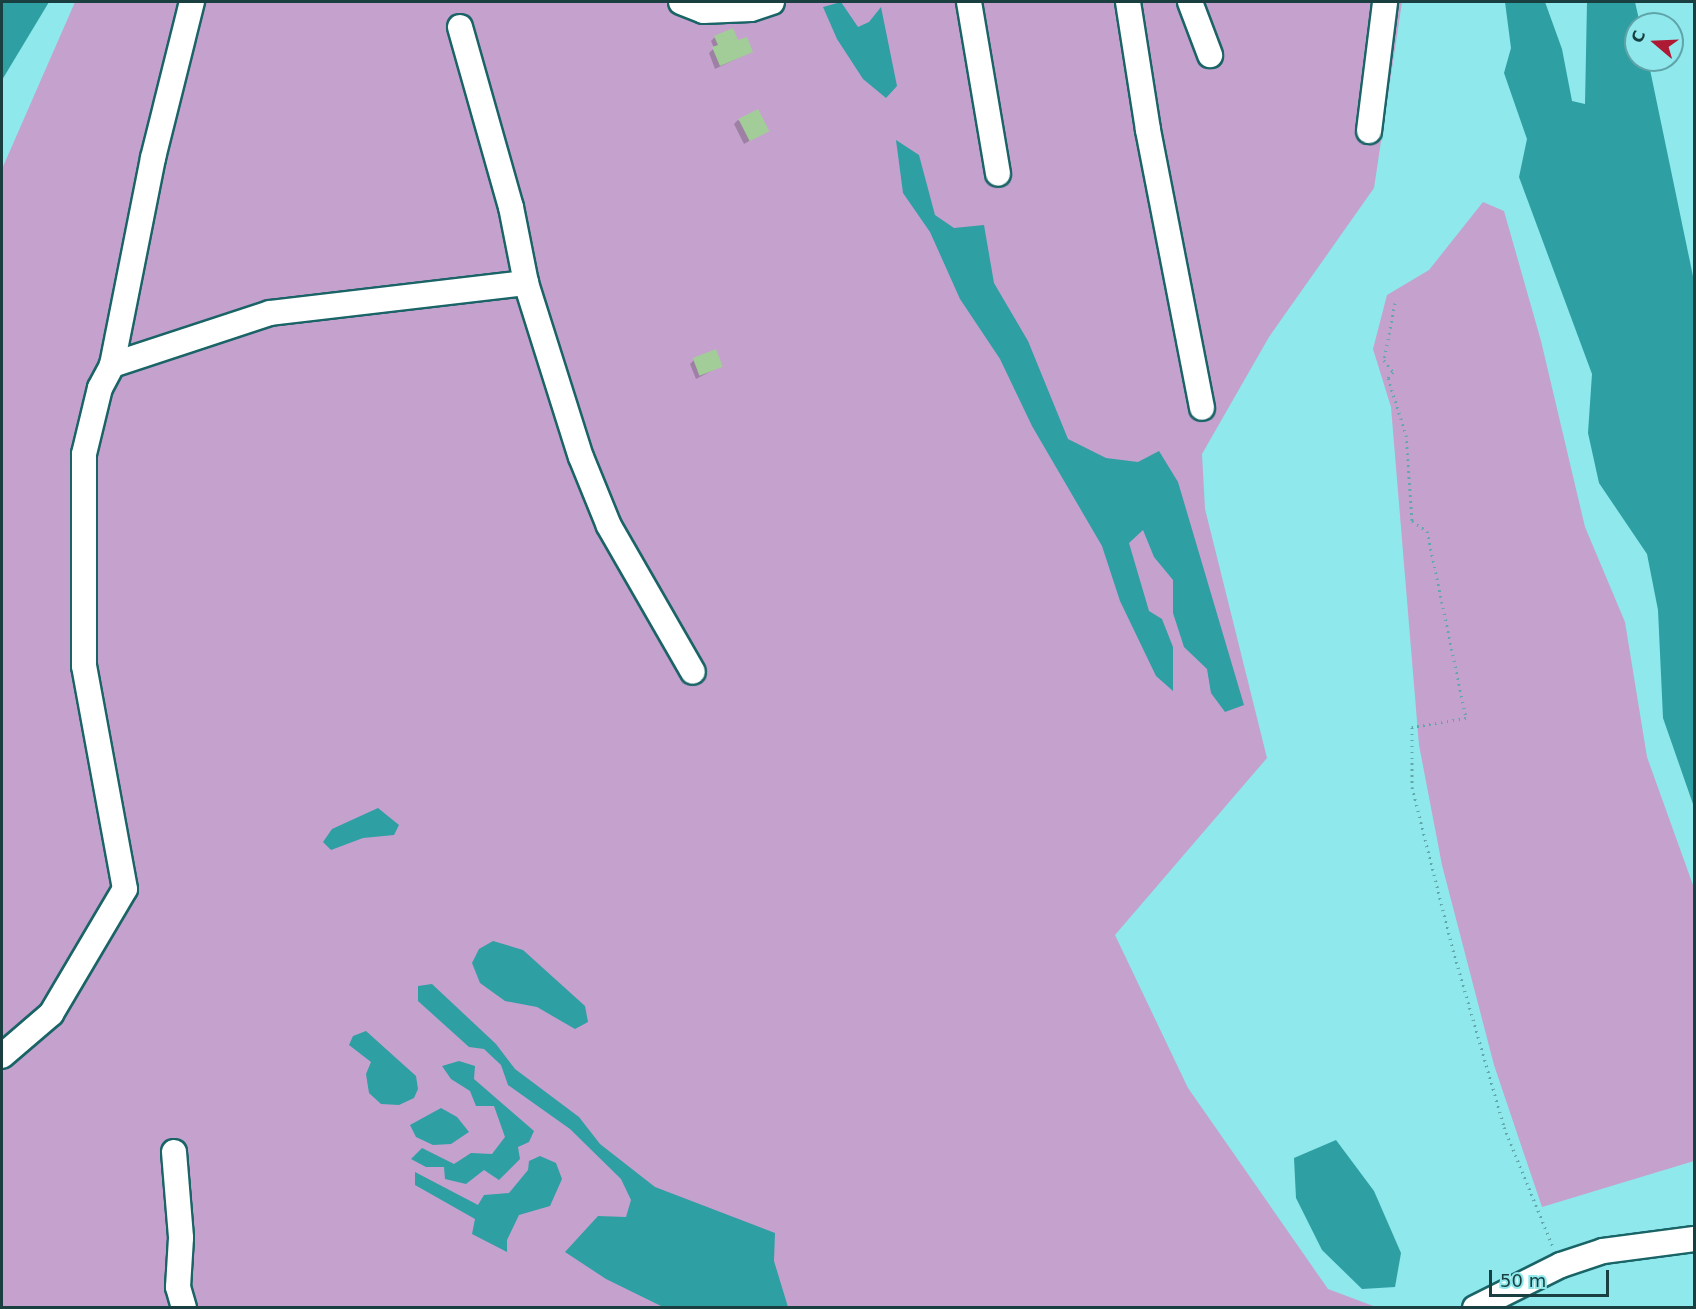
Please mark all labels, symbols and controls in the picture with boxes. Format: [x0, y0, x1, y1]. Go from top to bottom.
north arrow [1624, 12, 1684, 72]
text: С [1628, 28, 1649, 45]
scale bar [1492, 1258, 1612, 1296]
text: 50 m [1500, 1270, 1546, 1291]

